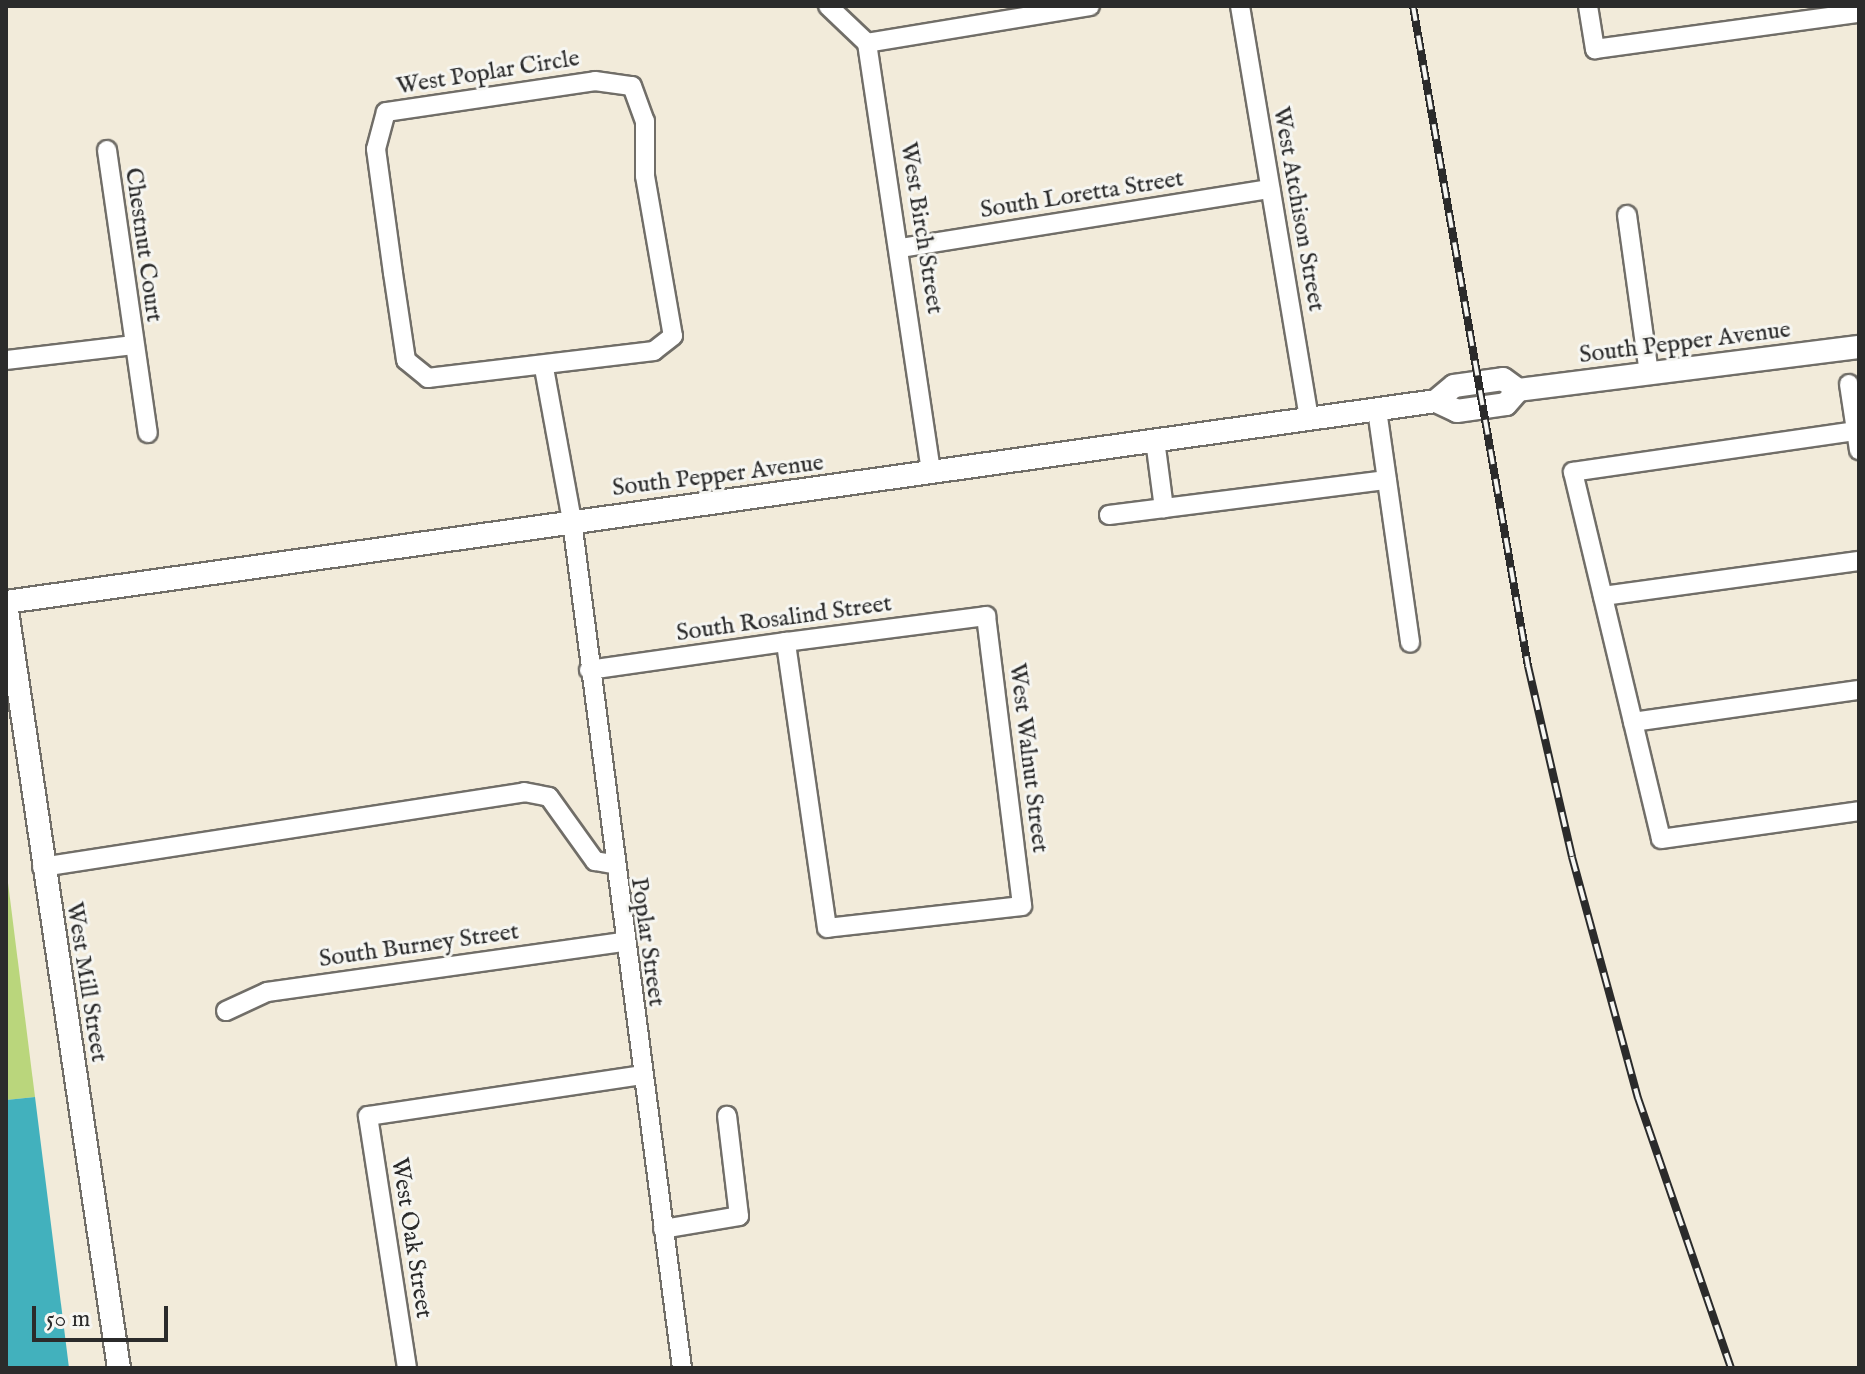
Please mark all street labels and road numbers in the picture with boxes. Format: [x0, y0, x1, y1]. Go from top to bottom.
street label: West Poplar Circle [394, 44, 582, 102]
street label: West Atchison Street [1266, 104, 1330, 314]
street label: West Birch Street [893, 140, 949, 316]
street label: South Loretta Street [978, 165, 1186, 225]
street label: Chestnut Court [118, 166, 168, 324]
street label: South Pepper Avenue [1578, 316, 1792, 370]
street label: South Pepper Avenue [611, 449, 825, 503]
street label: South Rosalind Street [674, 590, 894, 648]
street label: West Walnut Street [1002, 661, 1054, 855]
street label: Poplar Street [624, 876, 670, 1008]
street label: West Mill Street [59, 900, 113, 1064]
street label: South Burney Street [317, 918, 521, 974]
street label: West Oak Street [384, 1155, 438, 1321]

